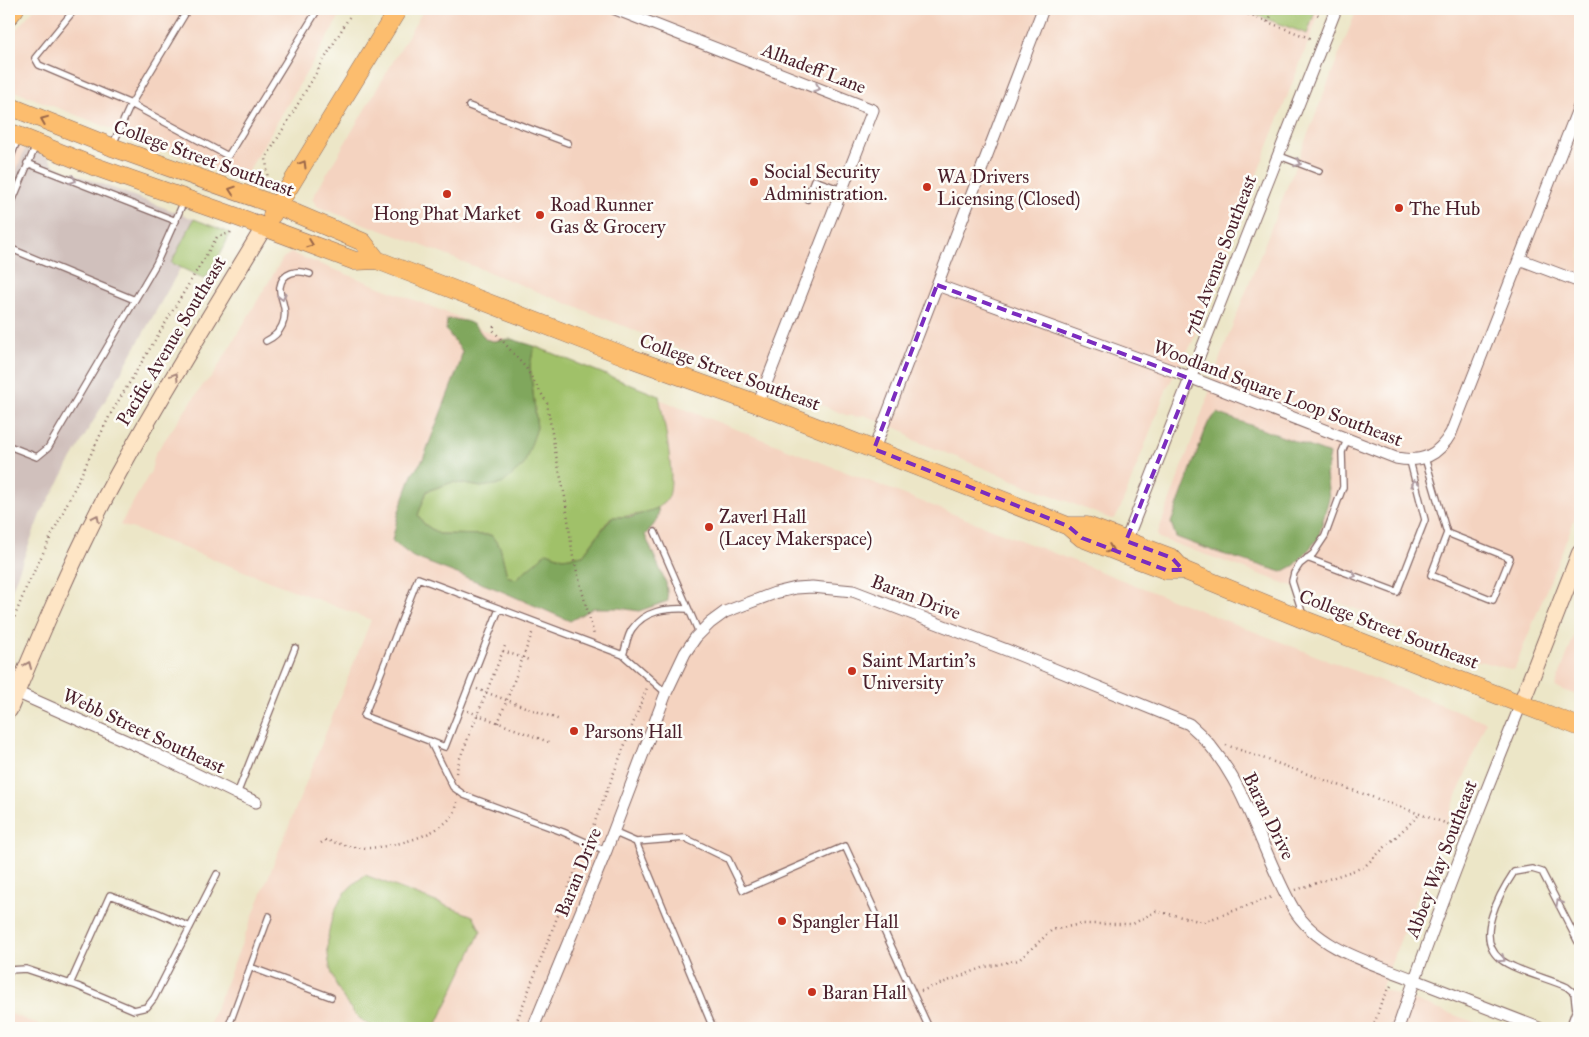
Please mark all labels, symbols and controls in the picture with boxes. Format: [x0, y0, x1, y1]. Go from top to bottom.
street label: Alhadeff Lane [758, 37, 869, 98]
one-way arrow [812, 82, 821, 92]
street label: College Street Southeast [110, 115, 298, 202]
one-way arrow [40, 116, 49, 126]
one-way arrow [1293, 157, 1302, 167]
place label: Social Security Administration. [763, 160, 888, 205]
one-way arrow [297, 161, 306, 170]
place label: WA Drivers Licensing (Closed) [937, 165, 1081, 211]
street label: 7th Avenue Southeast [1179, 171, 1261, 339]
one-way arrow [68, 175, 76, 185]
marker: Social Security Administration. [748, 176, 760, 188]
marker: WA Drivers Licensing (Closed) [921, 181, 933, 193]
one-way arrow [228, 186, 236, 196]
marker: Hong Phat Market [441, 188, 453, 200]
place label: Road Runner Gas & Grocery [550, 193, 667, 238]
place label: The Hub [1409, 197, 1480, 220]
place label: Hong Phat Market [373, 202, 521, 226]
marker: The Hub [1393, 202, 1405, 214]
marker: Road Runner Gas & Grocery [534, 209, 546, 221]
one-way arrow [305, 238, 314, 248]
street label: Pacific Avenue Southeast [111, 252, 231, 430]
one-way arrow [276, 292, 287, 301]
street label: College Street Southeast [636, 329, 824, 416]
street label: Woodland Square Loop Southeast [1150, 335, 1406, 452]
one-way arrow [168, 372, 178, 381]
one-way arrow [1411, 479, 1421, 487]
place label: Zaverl Hall (Lacey Makerspace) [719, 505, 872, 551]
one-way arrow [89, 514, 99, 523]
marker: Zaverl Hall (Lacey Makerspace) [703, 521, 715, 533]
one-way arrow [1105, 543, 1114, 553]
street label: Baran Drive [868, 569, 964, 625]
one-way arrow [1348, 569, 1357, 580]
street label: College Street Southeast [1296, 584, 1482, 675]
place label: Saint Martin's University [862, 649, 976, 694]
one-way arrow [21, 661, 32, 670]
marker: Saint Martin's University [846, 665, 858, 677]
street label: Webb Street Southeast [59, 683, 229, 779]
place label: Parsons Hall [584, 720, 683, 743]
marker: Parsons Hall [568, 725, 580, 737]
street label: Baran Drive [1238, 769, 1300, 863]
street label: Abbey Way Southeast [1400, 776, 1482, 942]
street label: Baran Drive [550, 824, 606, 920]
one-way arrow [1555, 899, 1565, 908]
place label: Spangler Hall [792, 910, 899, 934]
marker: Spangler Hall [776, 915, 788, 927]
one-way arrow [1497, 953, 1506, 962]
place label: Baran Hall [822, 981, 908, 1004]
marker: Baran Hall [806, 986, 818, 998]

